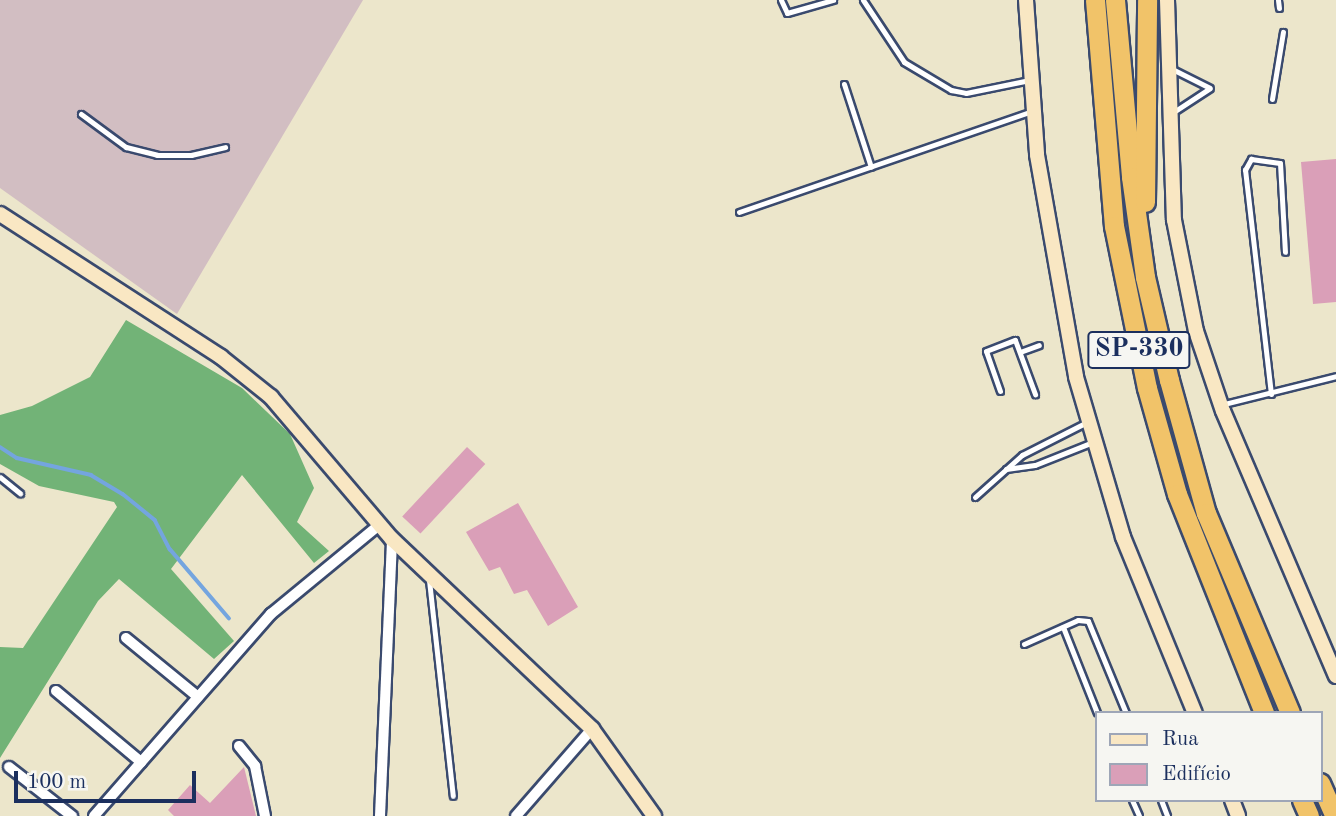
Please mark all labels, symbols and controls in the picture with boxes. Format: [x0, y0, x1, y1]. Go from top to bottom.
road number: SP-330 [1086, 328, 1192, 372]
legend [1094, 711, 1322, 802]
text: Rua [1162, 729, 1199, 750]
scale bar [18, 756, 200, 800]
text: Edifício [1162, 764, 1231, 785]
text: 100 m [27, 772, 86, 793]

